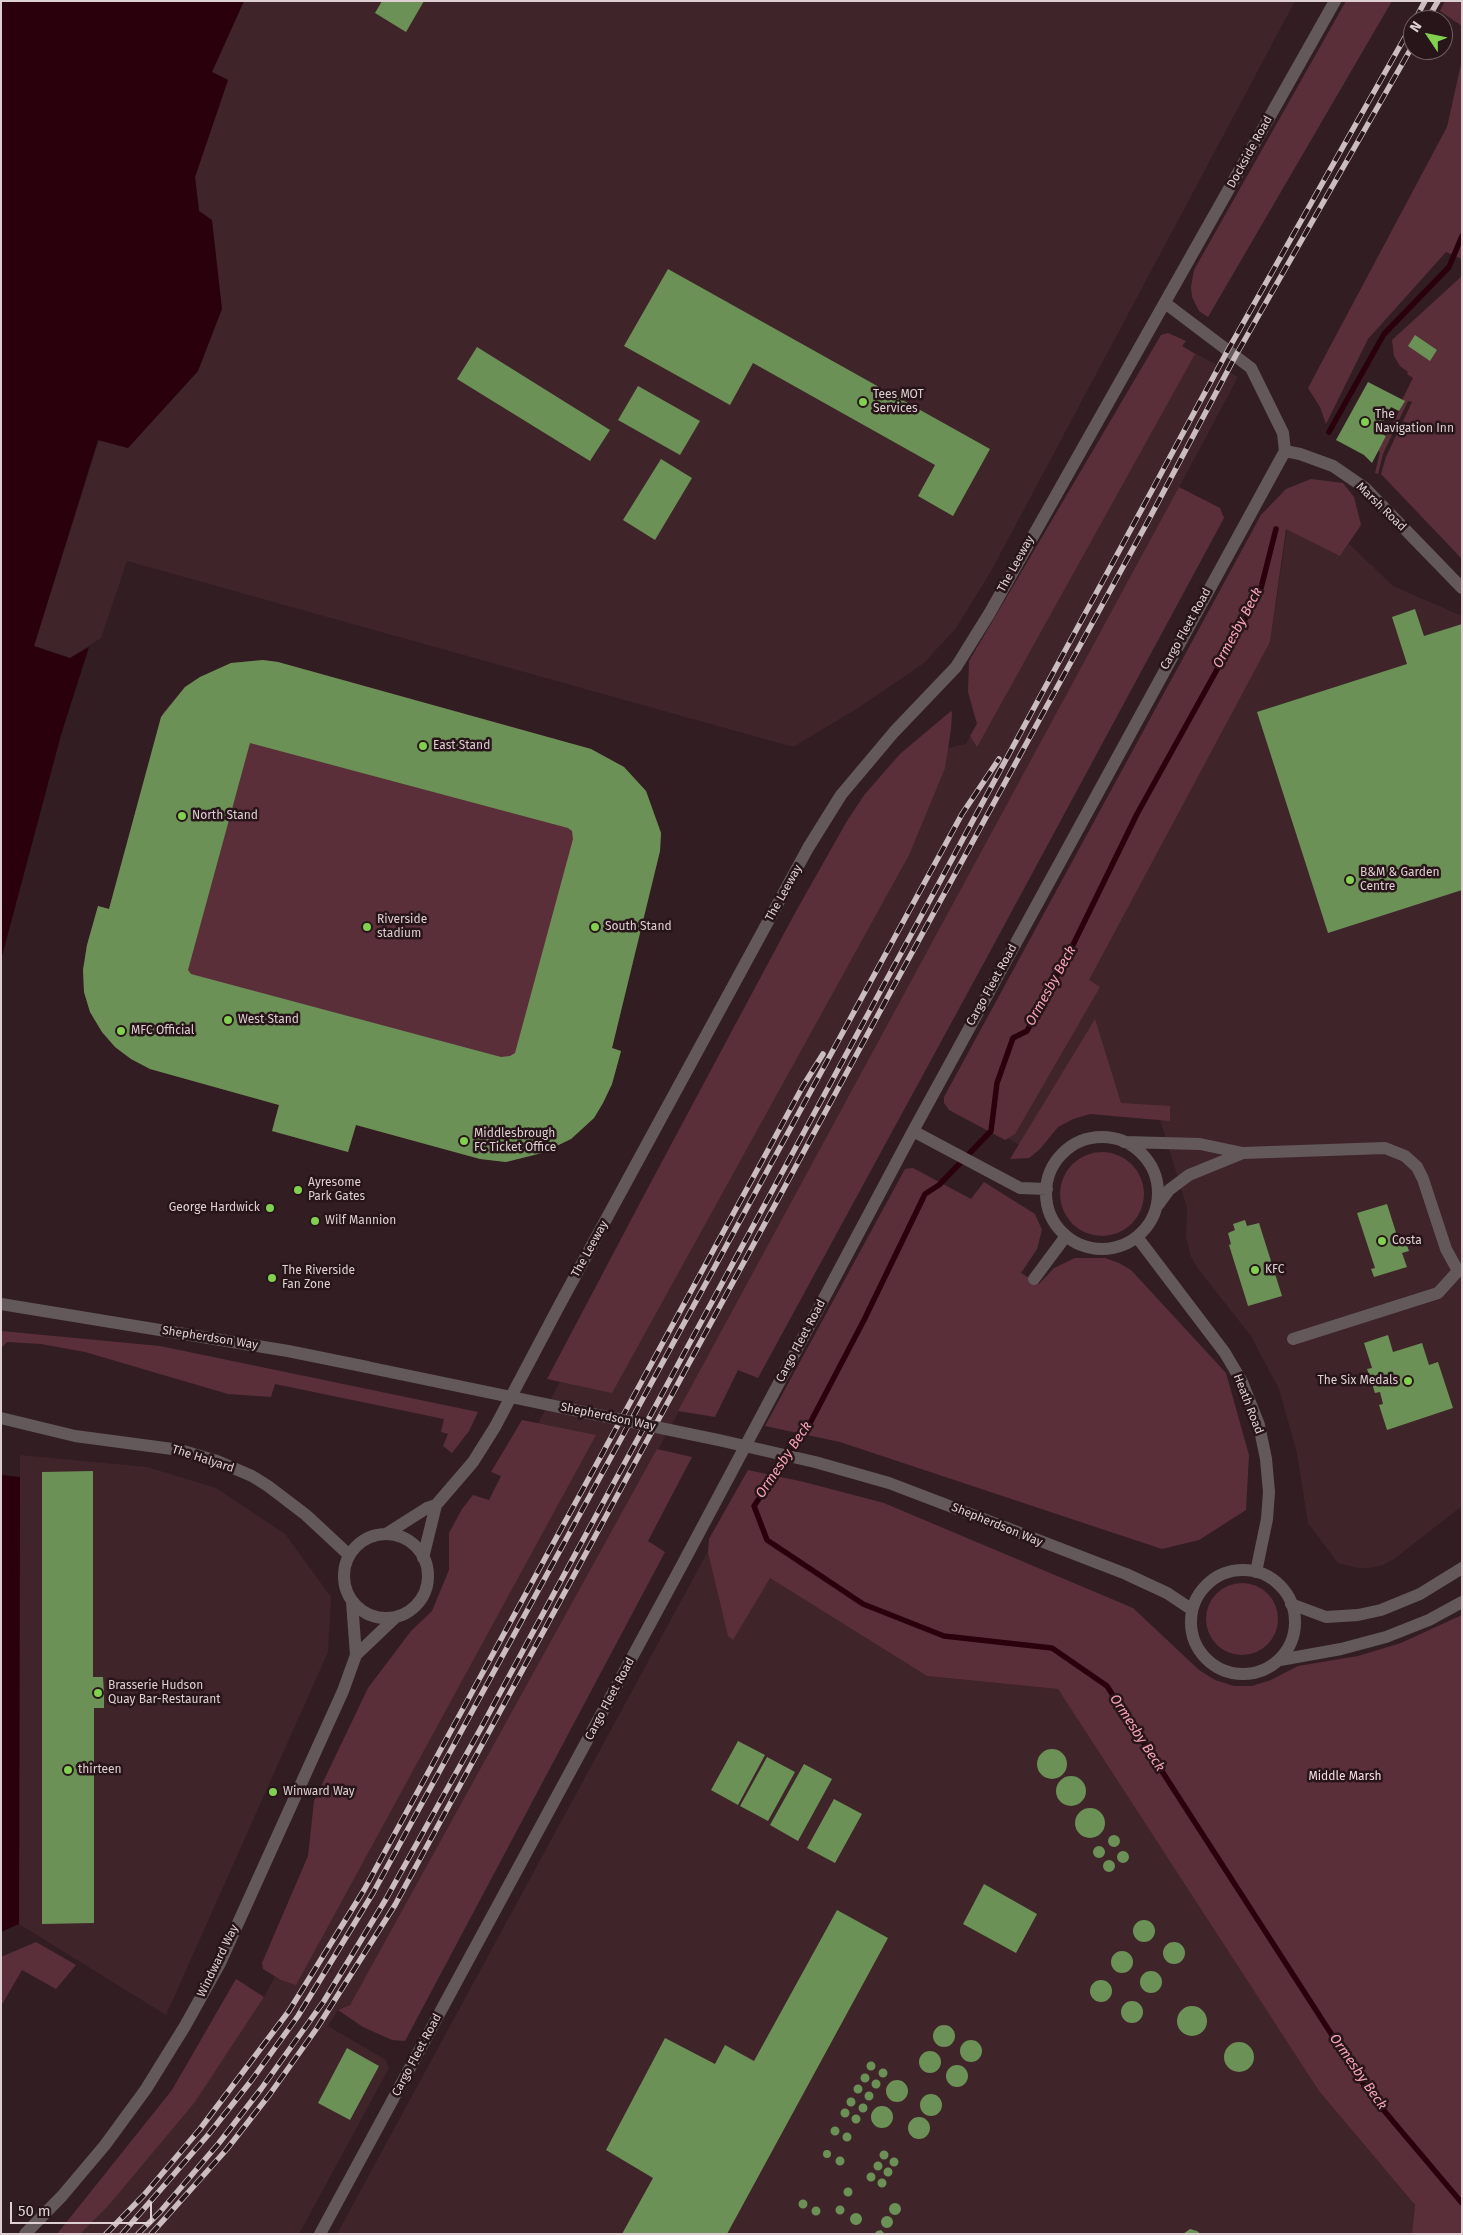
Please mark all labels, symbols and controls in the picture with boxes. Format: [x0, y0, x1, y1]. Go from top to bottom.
north arrow [1403, 10, 1453, 60]
text: N [1406, 18, 1426, 36]
street label: Dockside Road [1224, 113, 1276, 191]
place label: Tees MOT Services [873, 388, 924, 416]
marker: Tees MOT Services [857, 396, 869, 408]
place label: The Navigation Inn [1375, 408, 1454, 436]
marker: The Navigation Inn [1359, 416, 1371, 428]
street label: Marsh Road [1353, 480, 1409, 534]
street label: The Leeway [995, 533, 1037, 595]
water label: Ormesby Beck [1210, 585, 1266, 671]
street label: Cargo Fleet Road [1158, 586, 1214, 672]
place label: East Stand [433, 739, 490, 753]
marker: East Stand [417, 740, 429, 752]
place label: North Stand [192, 809, 258, 823]
marker: North Stand [176, 810, 188, 822]
street label: The Leeway [763, 862, 805, 924]
place label: B&M & Garden Centre [1360, 866, 1440, 894]
marker: B&M & Garden Centre [1344, 874, 1356, 886]
place label: Riverside stadium [377, 913, 427, 941]
place label: South Stand [605, 920, 672, 934]
marker: Riverside stadium [361, 921, 373, 933]
marker: South Stand [589, 921, 601, 933]
street label: Cargo Fleet Road [964, 942, 1020, 1028]
water label: Ormesby Beck [1022, 943, 1080, 1029]
place label: West Stand [238, 1013, 299, 1027]
marker: West Stand [222, 1014, 234, 1026]
place label: MFC Official [131, 1024, 194, 1038]
marker: MFC Official [115, 1025, 127, 1037]
place label: Middlesbrough FC Ticket Office [474, 1127, 556, 1155]
marker: Middlesbrough FC Ticket Office [458, 1135, 470, 1147]
place label: Ayresome Park Gates [308, 1176, 365, 1204]
marker: Ayresome Park Gates [292, 1184, 304, 1196]
place label: George Hardwick [169, 1201, 260, 1215]
marker: George Hardwick [264, 1202, 276, 1214]
place label: Wilf Mannion [325, 1214, 396, 1228]
marker: Wilf Mannion [309, 1215, 321, 1227]
street label: The Leeway [569, 1218, 611, 1280]
place label: Costa [1392, 1234, 1422, 1248]
marker: Costa [1376, 1235, 1388, 1247]
place label: KFC [1265, 1263, 1284, 1277]
place label: The Riverside Fan Zone [282, 1264, 355, 1292]
marker: KFC [1249, 1264, 1261, 1276]
marker: The Riverside Fan Zone [266, 1272, 278, 1284]
street label: Cargo Fleet Road [773, 1297, 829, 1385]
street label: Shepherdson Way [161, 1323, 259, 1353]
street label: Heath Road [1230, 1372, 1266, 1436]
place label: The Six Medals [1318, 1374, 1398, 1388]
marker: The Six Medals [1402, 1375, 1414, 1387]
street label: Shepherdson Way [559, 1400, 657, 1434]
water label: Ormesby Beck [752, 1418, 816, 1502]
street label: The Halyard [170, 1442, 236, 1476]
street label: Shepherdson Way [949, 1500, 1045, 1550]
street label: Cargo Fleet Road [582, 1655, 638, 1743]
place label: Brasserie Hudson Quay Bar-Restaurant [108, 1679, 221, 1707]
marker: Brasserie Hudson Quay Bar-Restaurant [92, 1687, 104, 1699]
water label: Ormesby Beck [1106, 1691, 1168, 1775]
place label: thirteen [78, 1763, 122, 1777]
marker: thirteen [62, 1764, 74, 1776]
park label: Middle Marsh [1308, 1770, 1382, 1784]
place label: Winward Way [283, 1785, 355, 1799]
marker: Winward Way [267, 1786, 279, 1798]
street label: Windward Way [194, 1922, 242, 2000]
street label: Cargo Fleet Road [389, 2011, 445, 2099]
water label: Ormesby Beck [1326, 2031, 1390, 2113]
scale bar [12, 2192, 155, 2224]
text: 50 m [18, 2202, 51, 2220]

